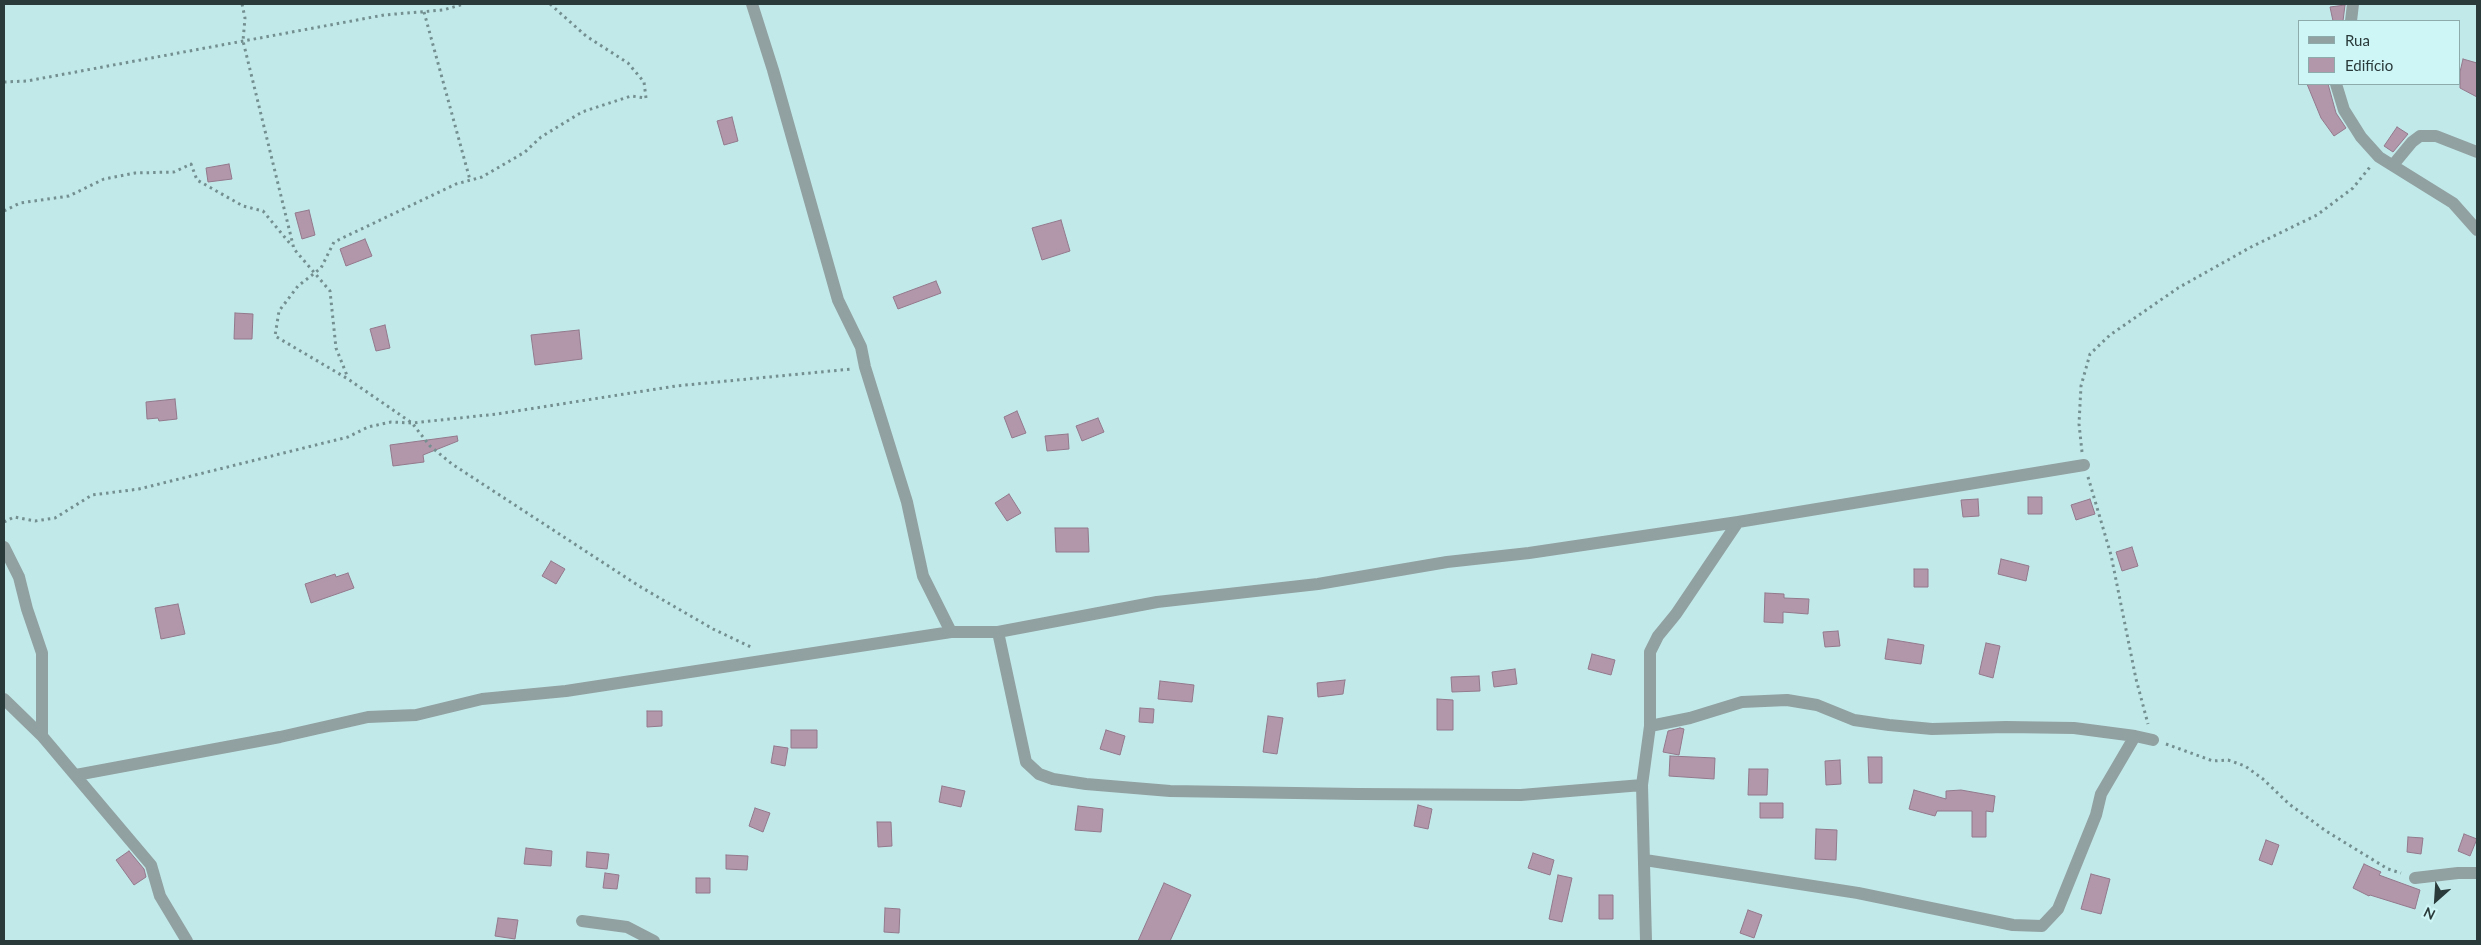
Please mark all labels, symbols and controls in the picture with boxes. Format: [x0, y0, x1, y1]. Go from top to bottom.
legend [2298, 20, 2461, 85]
text: Rua [2345, 31, 2370, 49]
text: Edifício [2345, 56, 2393, 74]
north arrow [2411, 875, 2461, 925]
text: N [2421, 904, 2438, 924]

